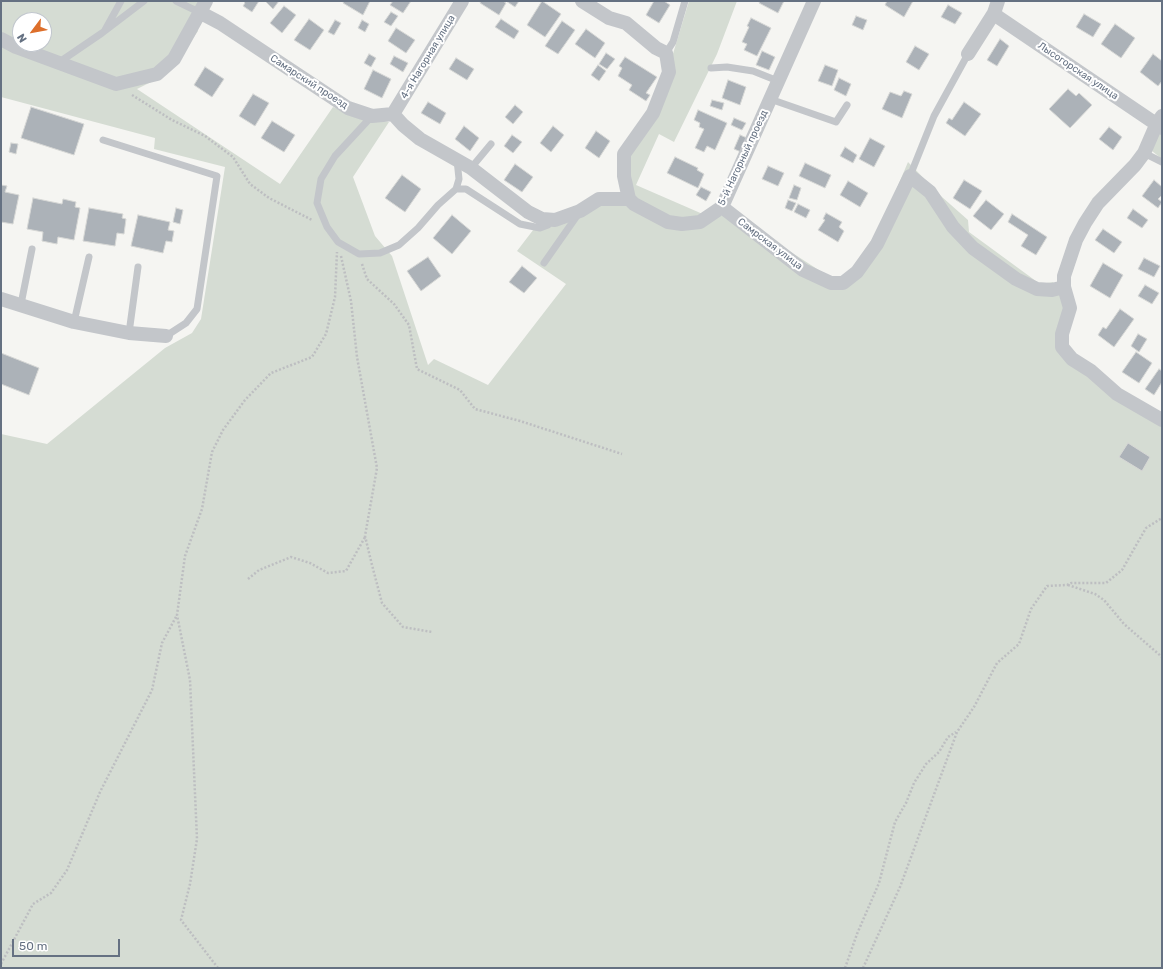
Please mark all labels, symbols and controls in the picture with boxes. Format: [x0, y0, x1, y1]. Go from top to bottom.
north arrow [12, 12, 52, 52]
street label: 4-я Нагорная улица [398, 13, 458, 101]
text: N [15, 31, 30, 45]
street label: Лысогорская улица [1036, 40, 1120, 102]
street label: Самарский проезд [268, 52, 350, 112]
street label: 5-й Нагорный проезд [716, 108, 770, 208]
street label: Самрская улица [735, 216, 805, 272]
scale bar [14, 931, 122, 957]
text: 50 m [19, 939, 47, 953]

